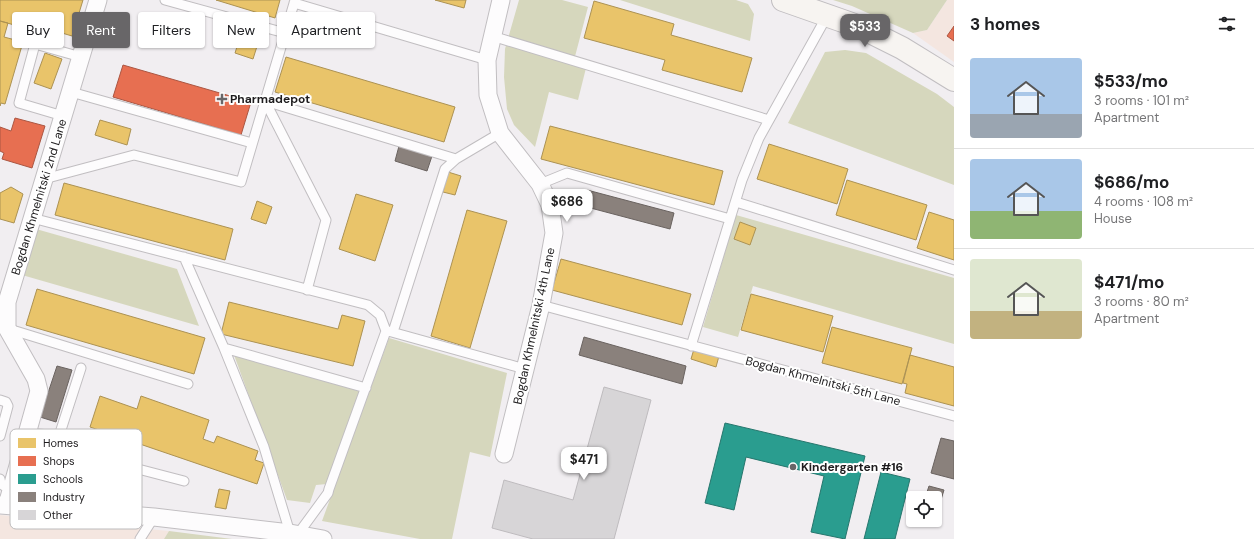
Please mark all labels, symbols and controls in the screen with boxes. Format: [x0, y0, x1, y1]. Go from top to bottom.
chip: Buy [12, 12, 64, 48]
chip: Rent [72, 12, 130, 48]
chip: Filters [138, 12, 205, 48]
chip: New [213, 12, 269, 48]
chip: Apartment [277, 12, 375, 48]
text: 3 homes [970, 13, 1040, 35]
icon: filters [1216, 13, 1238, 35]
pin: $533 [841, 14, 889, 48]
text: $533 [849, 18, 881, 35]
text: $533/mo [1094, 70, 1168, 92]
icon: home [1002, 74, 1050, 122]
place label: Pharmadepot [230, 91, 310, 107]
text: 3 rooms · 101 m² [1094, 92, 1189, 109]
marker: Pharmadepot [217, 94, 227, 104]
text: Apartment [1094, 109, 1159, 126]
street label: Bogdan Khmelnitski 2nd Lane [8, 117, 70, 277]
text: $686/mo [1094, 171, 1169, 193]
icon: home [1002, 175, 1050, 223]
pin: $686 [543, 189, 591, 223]
text: $686 [551, 193, 583, 210]
text: 4 rooms · 108 m² [1094, 193, 1193, 210]
text: House [1094, 210, 1132, 227]
street label: Bogdan Khmelnitski 4th Lane [510, 246, 558, 406]
text: $471/mo [1094, 271, 1164, 293]
icon: home [1002, 275, 1050, 323]
text: 3 rooms · 80 m² [1094, 293, 1189, 310]
text: Apartment [1094, 310, 1159, 327]
street label: Bogdan Khmelnitski 5th Lane [744, 353, 903, 409]
legend [10, 429, 142, 529]
text: Homes [43, 436, 79, 450]
pin: $471 [560, 447, 608, 481]
text: $471 [570, 451, 598, 468]
text: Shops [43, 454, 75, 468]
place label: Kindergarten #16 [801, 459, 903, 475]
marker: Kindergarten #16 [788, 462, 798, 472]
text: Schools [43, 472, 83, 486]
text: Industry [43, 490, 85, 504]
map controls [906, 491, 942, 527]
button: locate [906, 491, 942, 527]
text: Other [43, 508, 72, 522]

